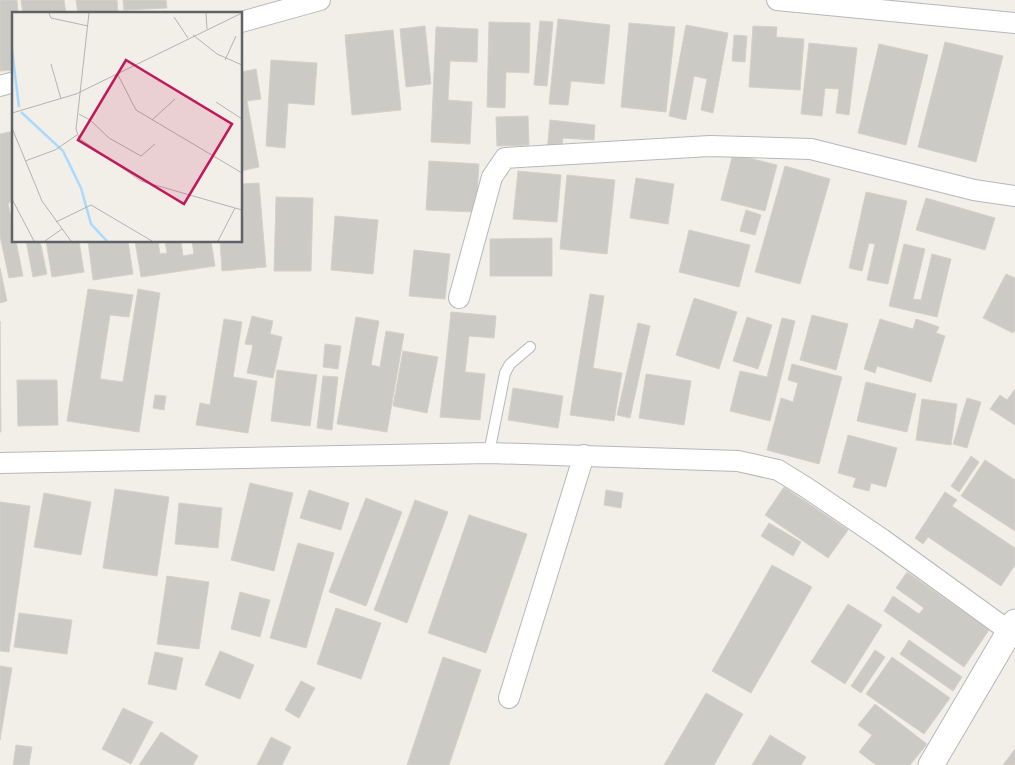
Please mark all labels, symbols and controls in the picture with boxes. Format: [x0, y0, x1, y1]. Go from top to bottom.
inset map [12, 12, 242, 242]

